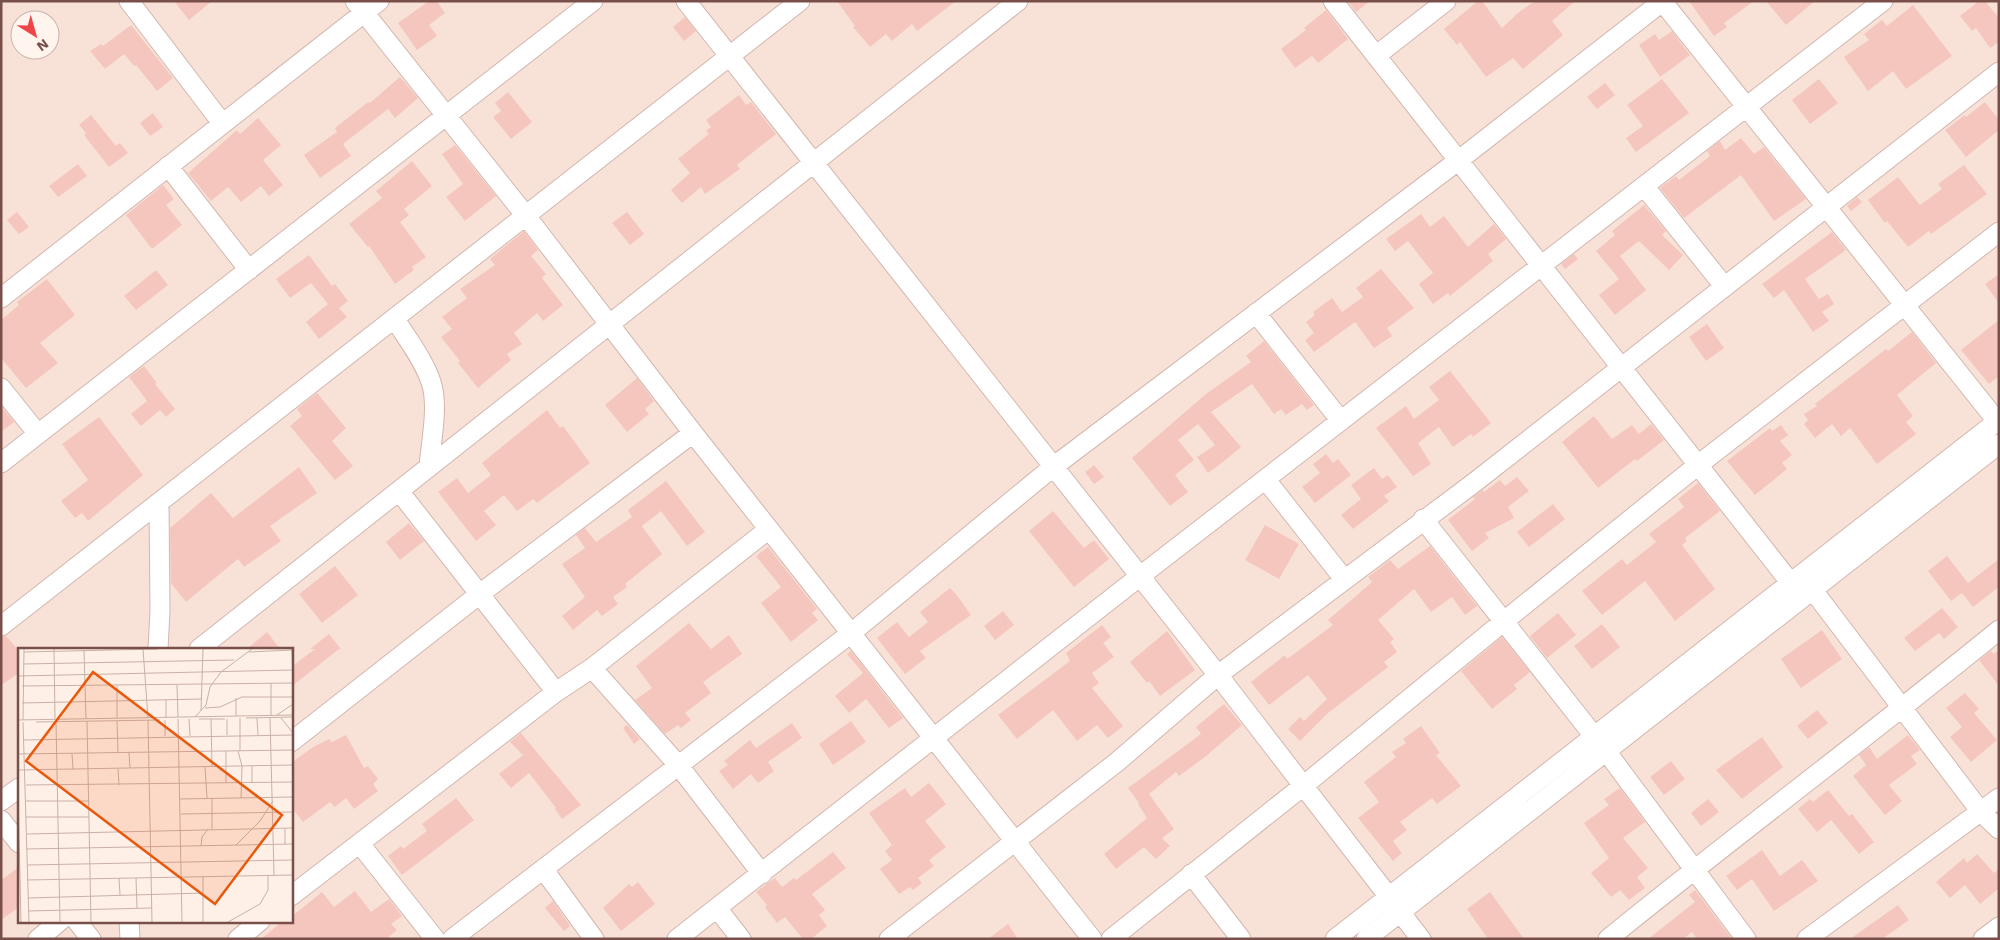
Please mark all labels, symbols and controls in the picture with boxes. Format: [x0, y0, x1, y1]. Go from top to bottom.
north arrow [10, 10, 60, 60]
text: N [34, 36, 52, 55]
inset map [18, 648, 292, 922]

